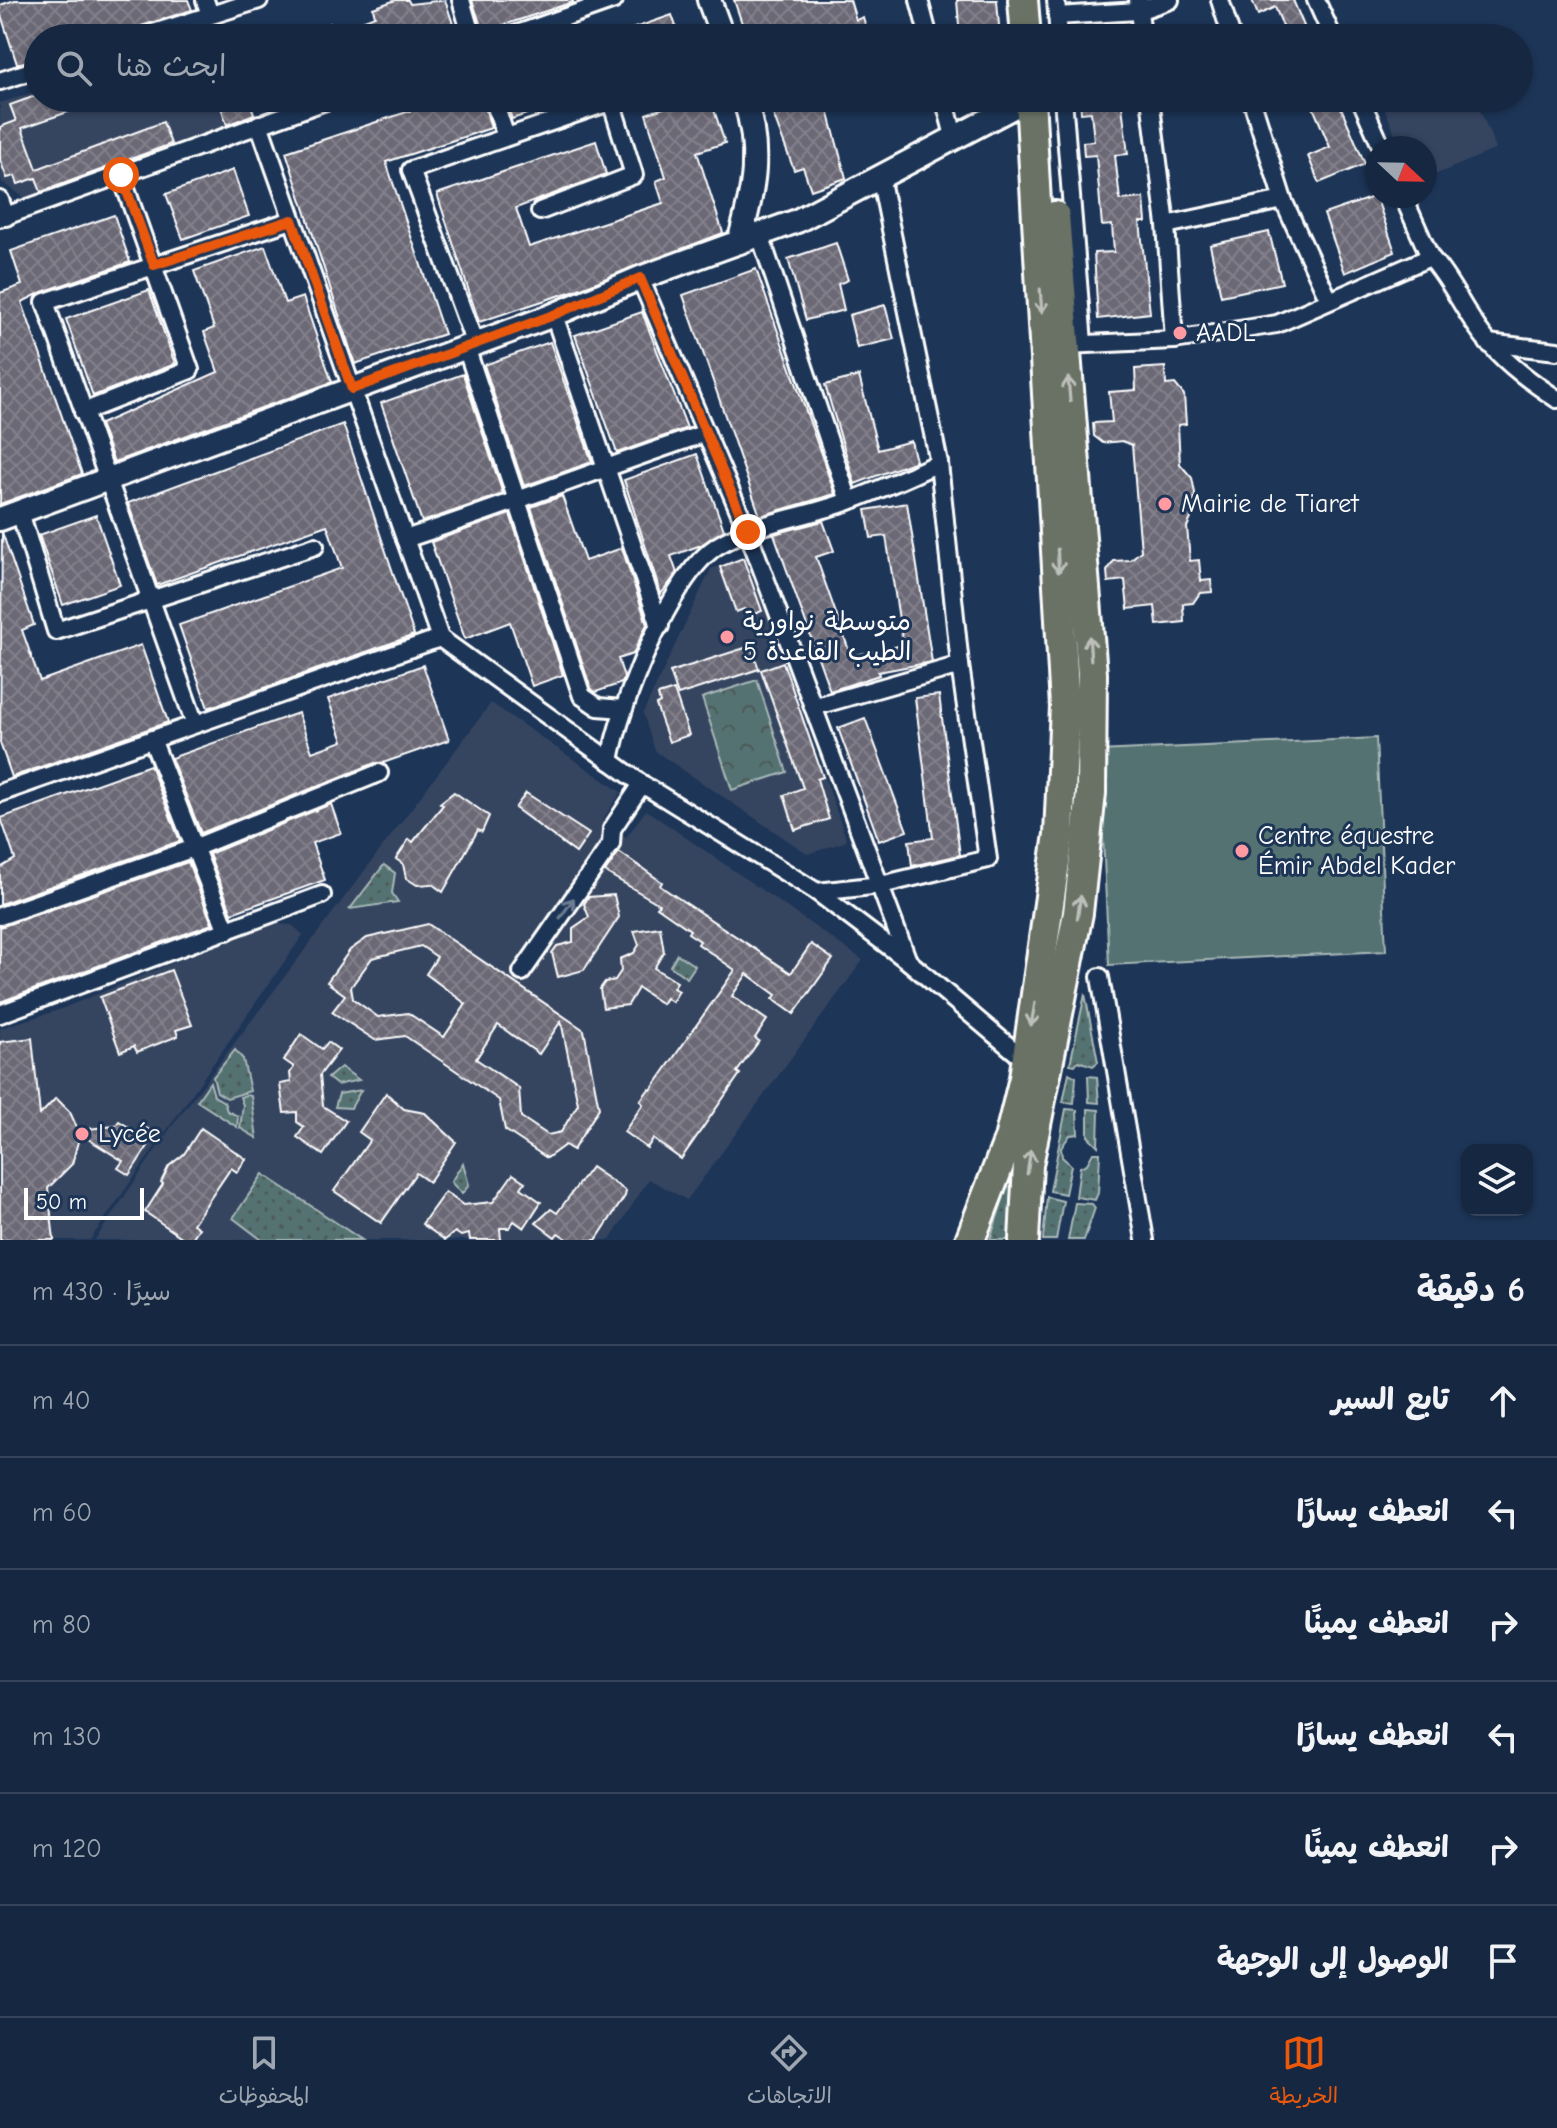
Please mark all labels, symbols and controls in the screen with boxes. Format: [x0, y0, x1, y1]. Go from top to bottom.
search box [24, 24, 1533, 112]
icon: search [52, 46, 96, 90]
text: ابحث هنا [116, 49, 226, 84]
north arrow [1365, 136, 1437, 208]
route start [103, 157, 139, 193]
one-way arrow [1034, 287, 1049, 314]
place label: AADL [1196, 318, 1256, 348]
marker: AADL [1171, 324, 1189, 342]
one-way arrow [1061, 376, 1076, 403]
place label: Mairie de Tiaret [1181, 489, 1360, 519]
marker: Mairie de Tiaret [1156, 495, 1174, 513]
route end [730, 514, 766, 550]
one-way arrow [1050, 547, 1065, 574]
place label: متوسطة نواورية الطيب القاعدة 5 [743, 607, 912, 667]
marker: متوسطة نواورية الطيب القاعدة 5 [718, 628, 736, 646]
one-way arrow [1082, 635, 1097, 662]
place label: Centre équestre Émir Abdel Kader [1258, 821, 1456, 881]
marker: Centre équestre Émir Abdel Kader [1233, 842, 1251, 860]
one-way arrow [1072, 895, 1087, 920]
one-way arrow [559, 897, 575, 919]
one-way arrow [1025, 1001, 1040, 1027]
place label: Lycée [98, 1119, 161, 1149]
marker: Lycée [73, 1125, 91, 1143]
map controls [1461, 1144, 1533, 1216]
button: layers [1461, 1144, 1533, 1216]
one-way arrow [1022, 1150, 1037, 1176]
scale bar [24, 1184, 144, 1220]
text: 50 m [36, 1189, 87, 1215]
text: 6 دقيقة [1417, 1270, 1525, 1310]
text: سيرًا · 430 m [32, 1277, 171, 1307]
icon: ahead [1481, 1379, 1525, 1423]
text: تابع السير [1331, 1382, 1449, 1417]
text: 40 m [32, 1386, 91, 1416]
icon: left [1481, 1491, 1525, 1535]
text: انعطف يسارًا [1297, 1494, 1449, 1529]
text: 60 m [32, 1498, 92, 1528]
icon: right [1481, 1603, 1525, 1647]
text: انعطف يمينًا [1304, 1606, 1449, 1641]
text: 80 m [32, 1610, 91, 1640]
icon: left [1481, 1715, 1525, 1759]
text: انعطف يسارًا [1297, 1718, 1449, 1753]
text: 130 m [32, 1722, 102, 1752]
icon: right [1481, 1827, 1525, 1871]
text: انعطف يمينًا [1304, 1830, 1449, 1865]
text: 120 m [32, 1834, 102, 1864]
icon: arrive [1481, 1939, 1525, 1983]
text: الوصول إلى الوجهة [1217, 1942, 1449, 1977]
tab: المحفوظات [219, 2031, 309, 2115]
tab: الاتجاهات [747, 2031, 832, 2115]
tab: الخريطة [1270, 2031, 1338, 2115]

